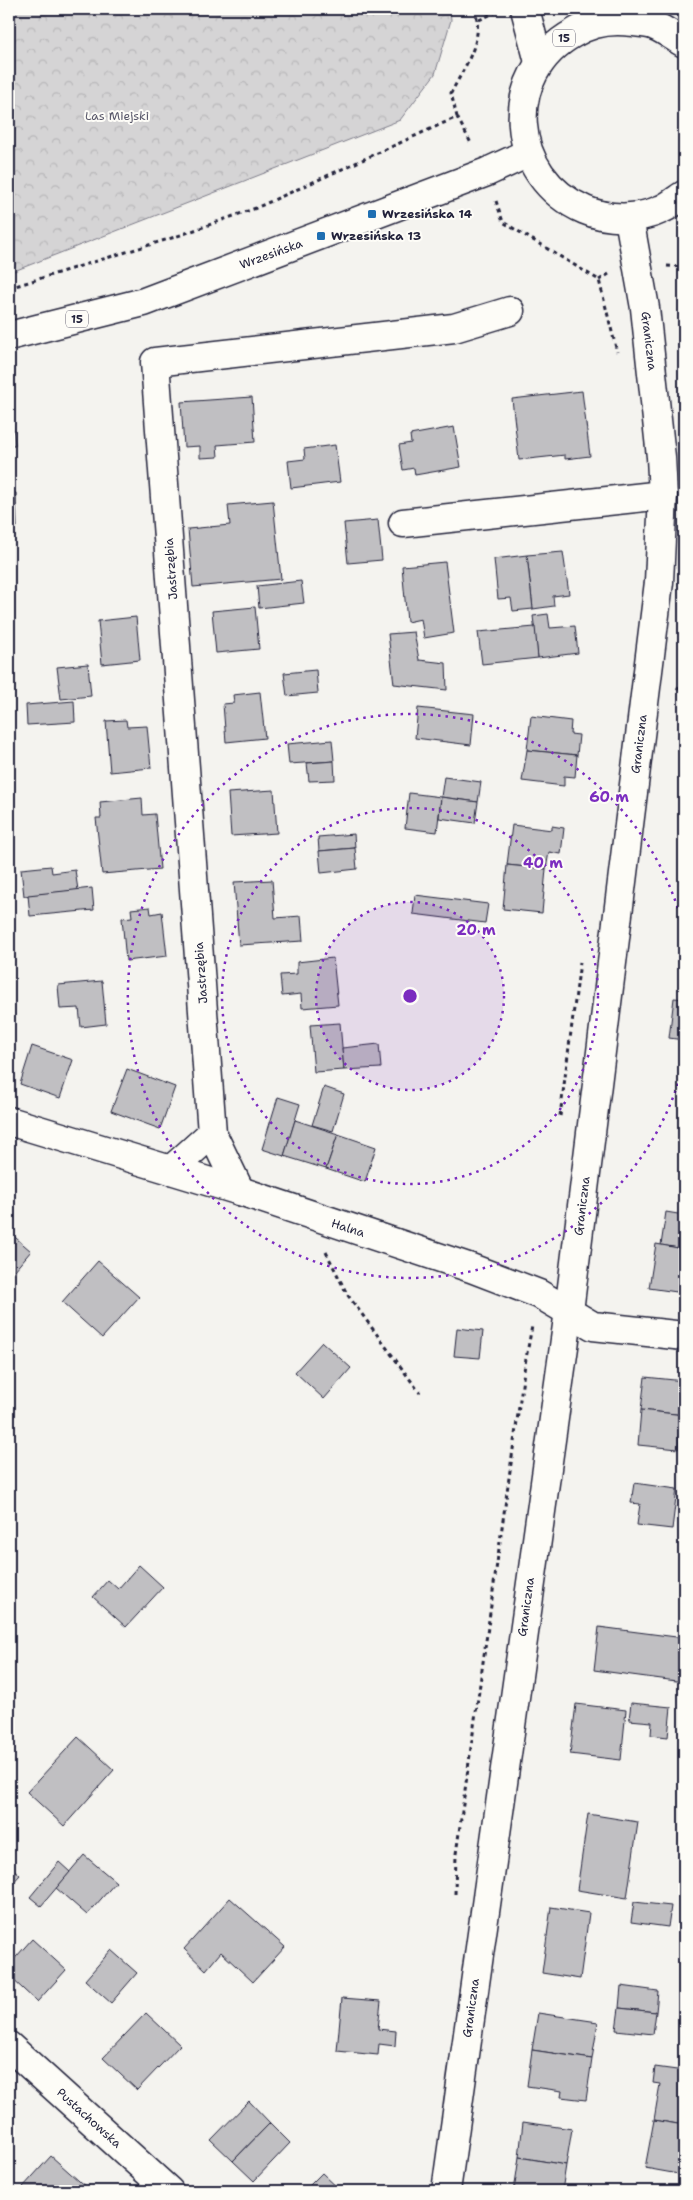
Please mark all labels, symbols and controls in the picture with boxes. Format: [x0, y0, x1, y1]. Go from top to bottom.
road number: 15 [553, 29, 575, 46]
park label: Las Miejski [85, 108, 149, 124]
place label: Wrzesińska 14 [382, 206, 473, 222]
marker: Wrzesińska 14 [366, 208, 378, 220]
place label: Wrzesińska 13 [331, 228, 421, 244]
marker: Wrzesińska 13 [315, 230, 327, 242]
street label: Wrzesińska [237, 235, 305, 273]
road number: 15 [66, 310, 88, 328]
street label: Graniczna [637, 311, 661, 372]
street label: Jastrzębia [161, 537, 181, 600]
street label: Graniczna [627, 713, 651, 774]
text: 60 m [589, 787, 629, 807]
text: 40 m [523, 853, 563, 873]
text: 20 m [456, 920, 496, 940]
street label: Jastrzębia [191, 941, 211, 1004]
centre of rings [401, 987, 419, 1005]
street label: Graniczna [570, 1175, 594, 1236]
street label: Halna [329, 1215, 367, 1241]
street label: Graniczna [514, 1576, 538, 1638]
street label: Graniczna [459, 1977, 483, 2039]
street label: Pustachowska [53, 2085, 125, 2152]

